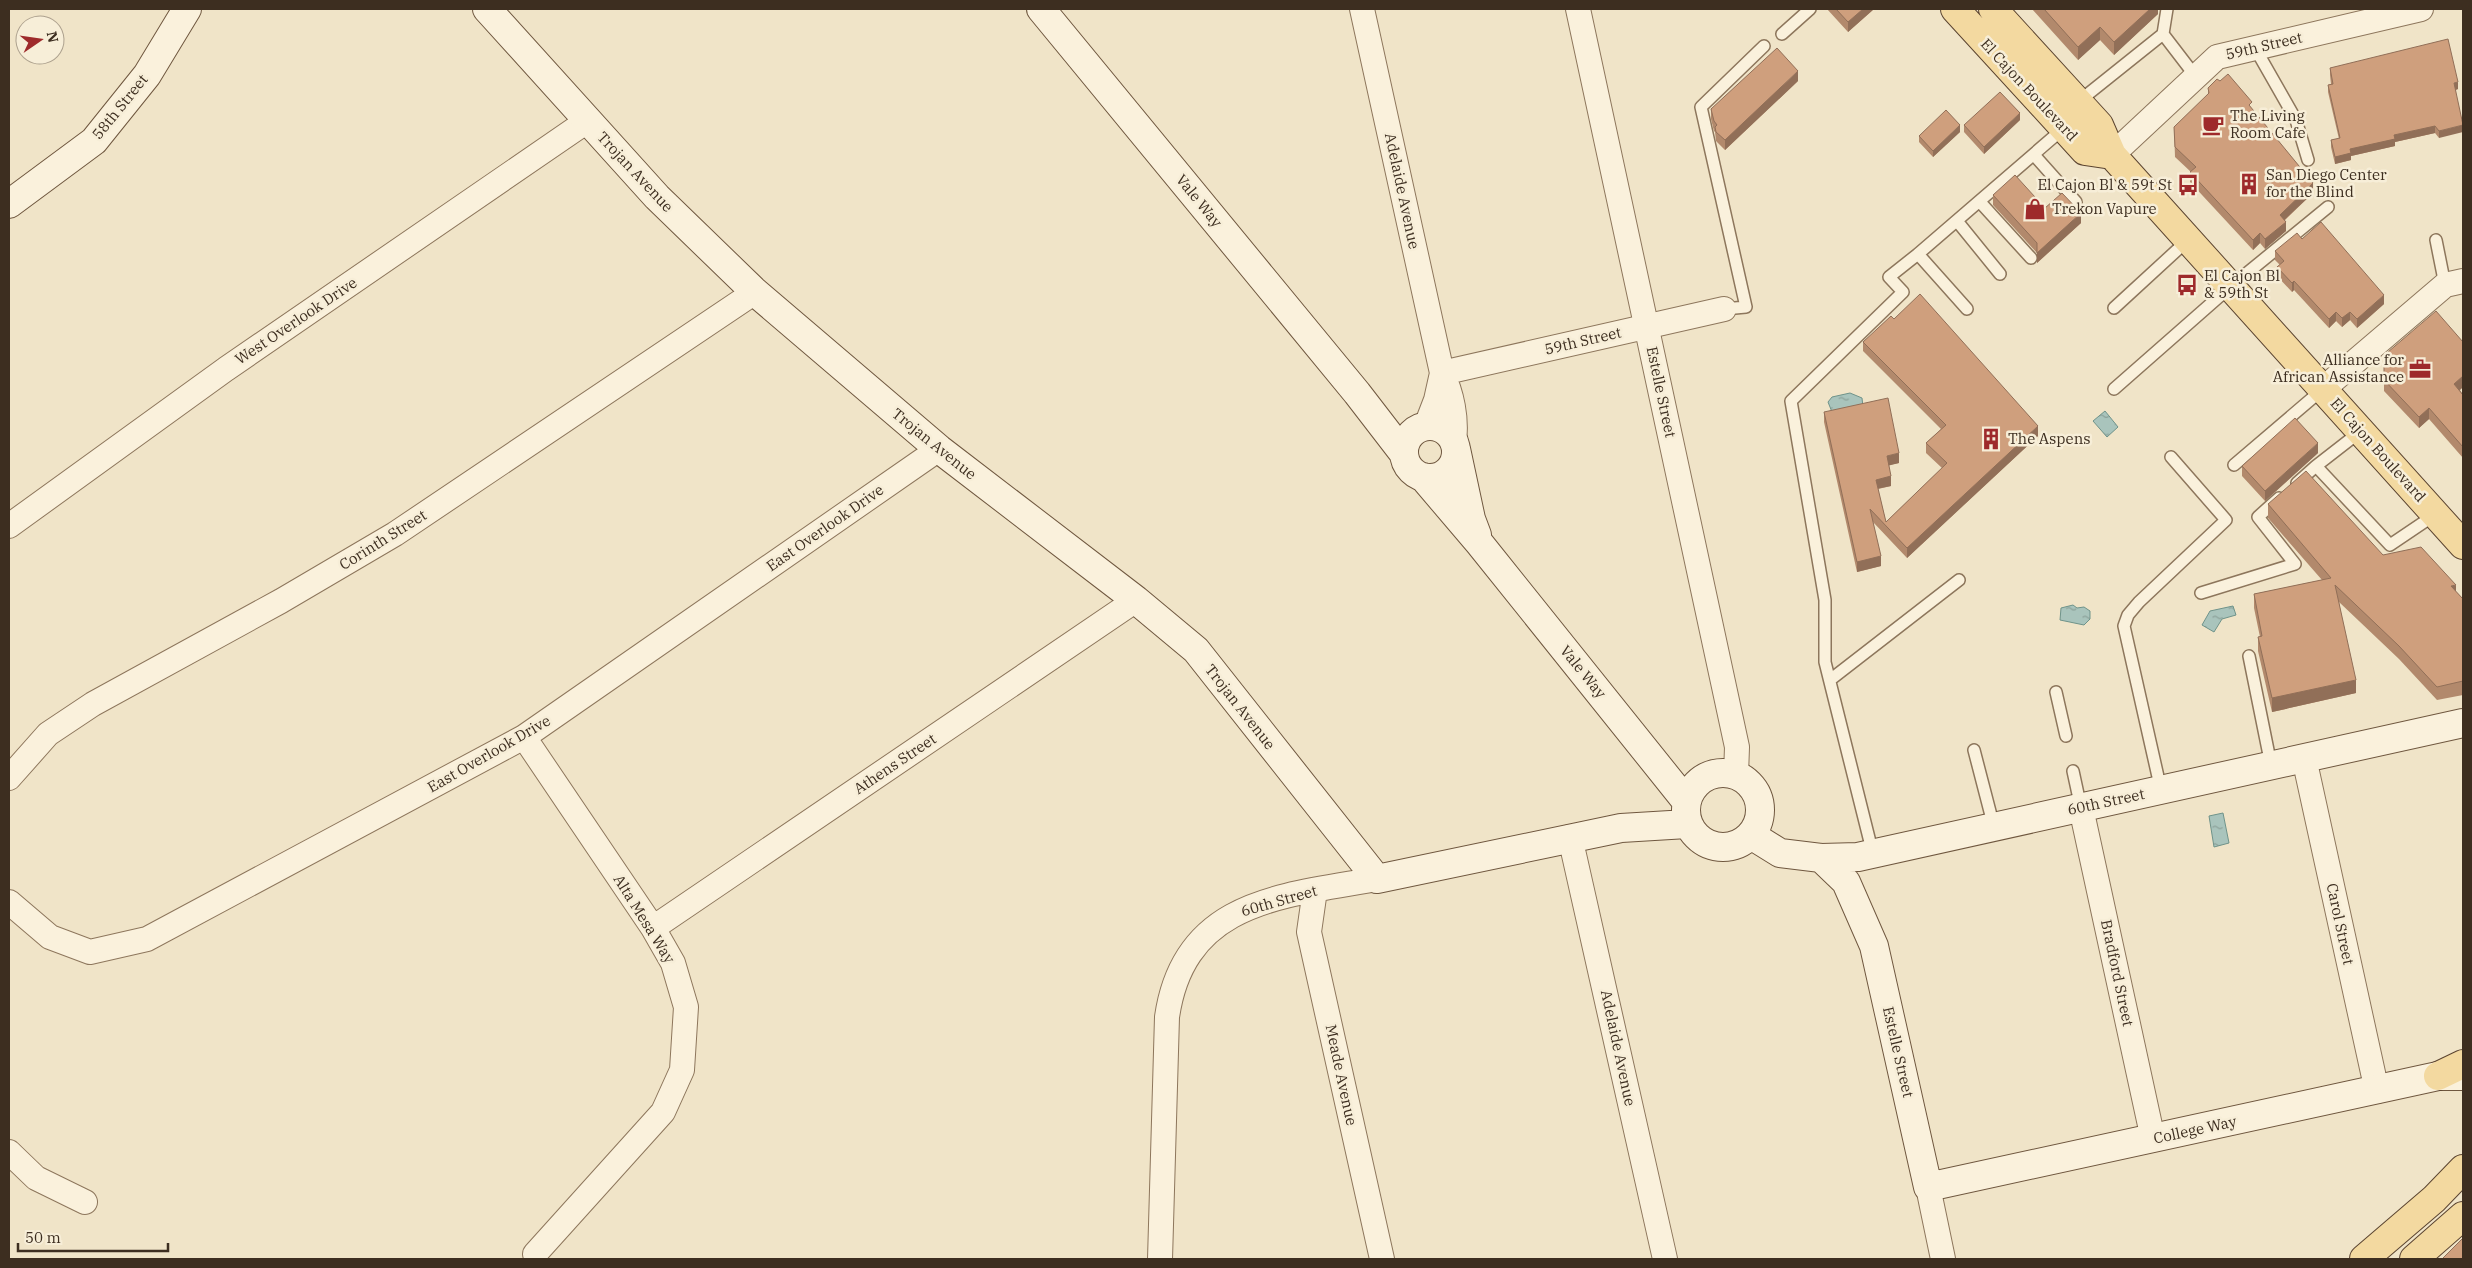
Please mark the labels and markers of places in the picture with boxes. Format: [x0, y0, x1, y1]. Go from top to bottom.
place label: The Living Room Cafe [2230, 106, 2305, 142]
cafe icon: The Living Room Cafe [2200, 112, 2226, 138]
place label: San Diego Center for the Blind [2266, 165, 2387, 201]
building icon: San Diego Center for the Blind [2236, 171, 2262, 197]
bus stop icon: El Cajon Bl & 59t St [2175, 172, 2201, 198]
place label: El Cajon Bl & 59t St [2038, 175, 2172, 194]
shop icon: Trekon Vapure [2022, 196, 2048, 222]
place label: Trekon Vapure [2052, 199, 2157, 218]
place label: El Cajon Bl & 59th St [2204, 266, 2280, 302]
bus stop icon: El Cajon Bl & 59th St [2174, 272, 2200, 298]
place label: Alliance for African Assistance [2273, 350, 2404, 386]
office icon: Alliance for African Assistance [2407, 356, 2433, 382]
building icon: The Aspens [1978, 426, 2004, 452]
place label: The Aspens [2008, 429, 2091, 448]

